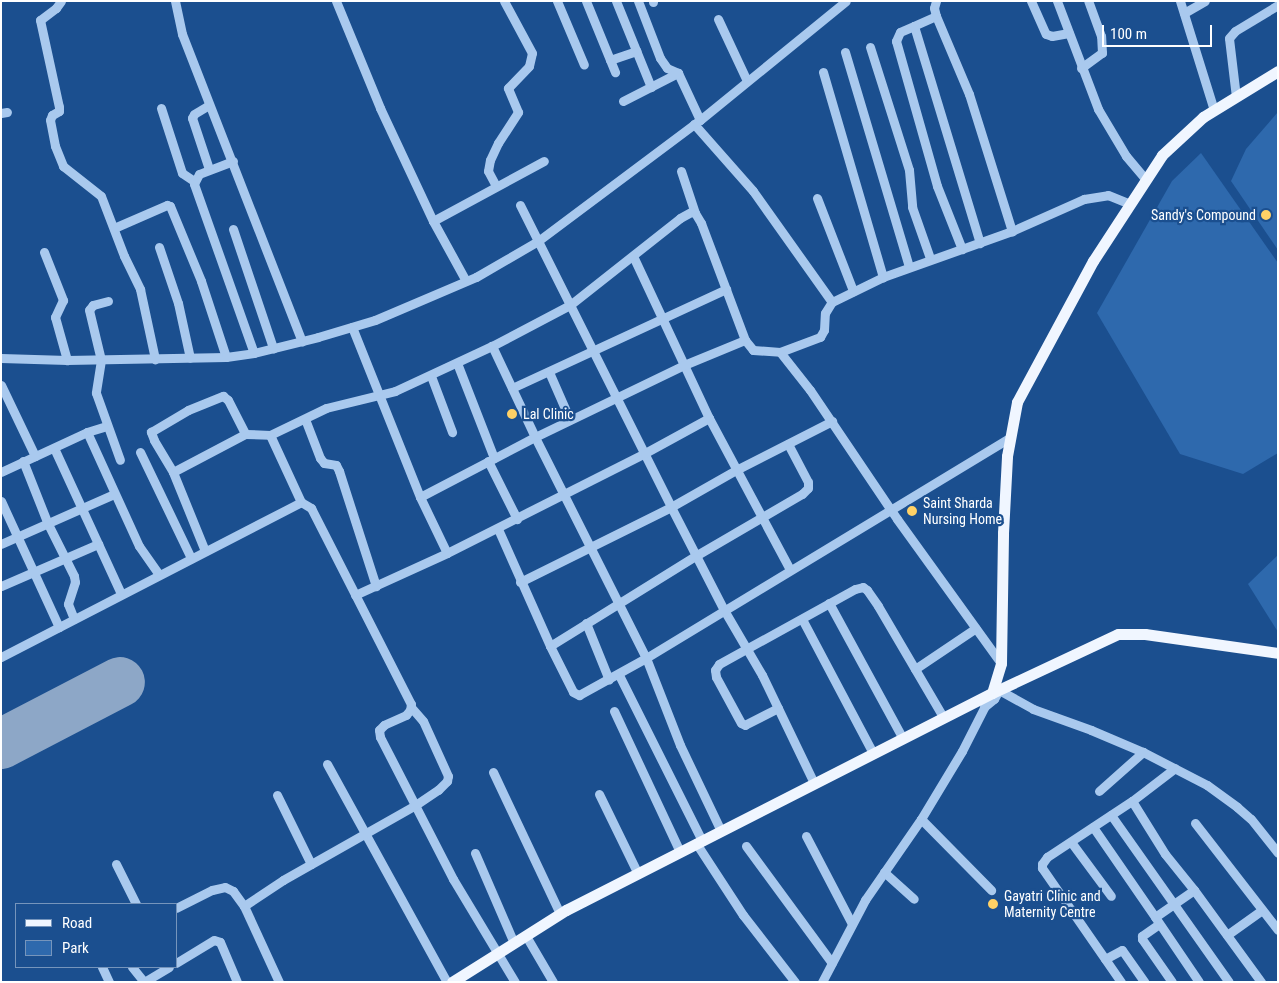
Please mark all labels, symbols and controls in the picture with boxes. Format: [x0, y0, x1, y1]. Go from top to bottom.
scale bar [1104, 15, 1214, 47]
text: 100 m [1110, 25, 1147, 43]
place label: Sandy's Compound [1151, 207, 1256, 223]
marker: Sandy's Compound [1260, 209, 1272, 221]
place label: Lal Clinic [523, 406, 574, 422]
marker: Lal Clinic [505, 407, 519, 421]
place label: Saint Sharda Nursing Home [923, 495, 1002, 528]
marker: Saint Sharda Nursing Home [905, 504, 919, 518]
place label: Gayatri Clinic and Maternity Centre [1004, 888, 1101, 920]
marker: Gayatri Clinic and Maternity Centre [986, 897, 1000, 911]
legend [15, 903, 178, 968]
text: Road [62, 914, 92, 932]
text: Park [62, 939, 89, 957]

